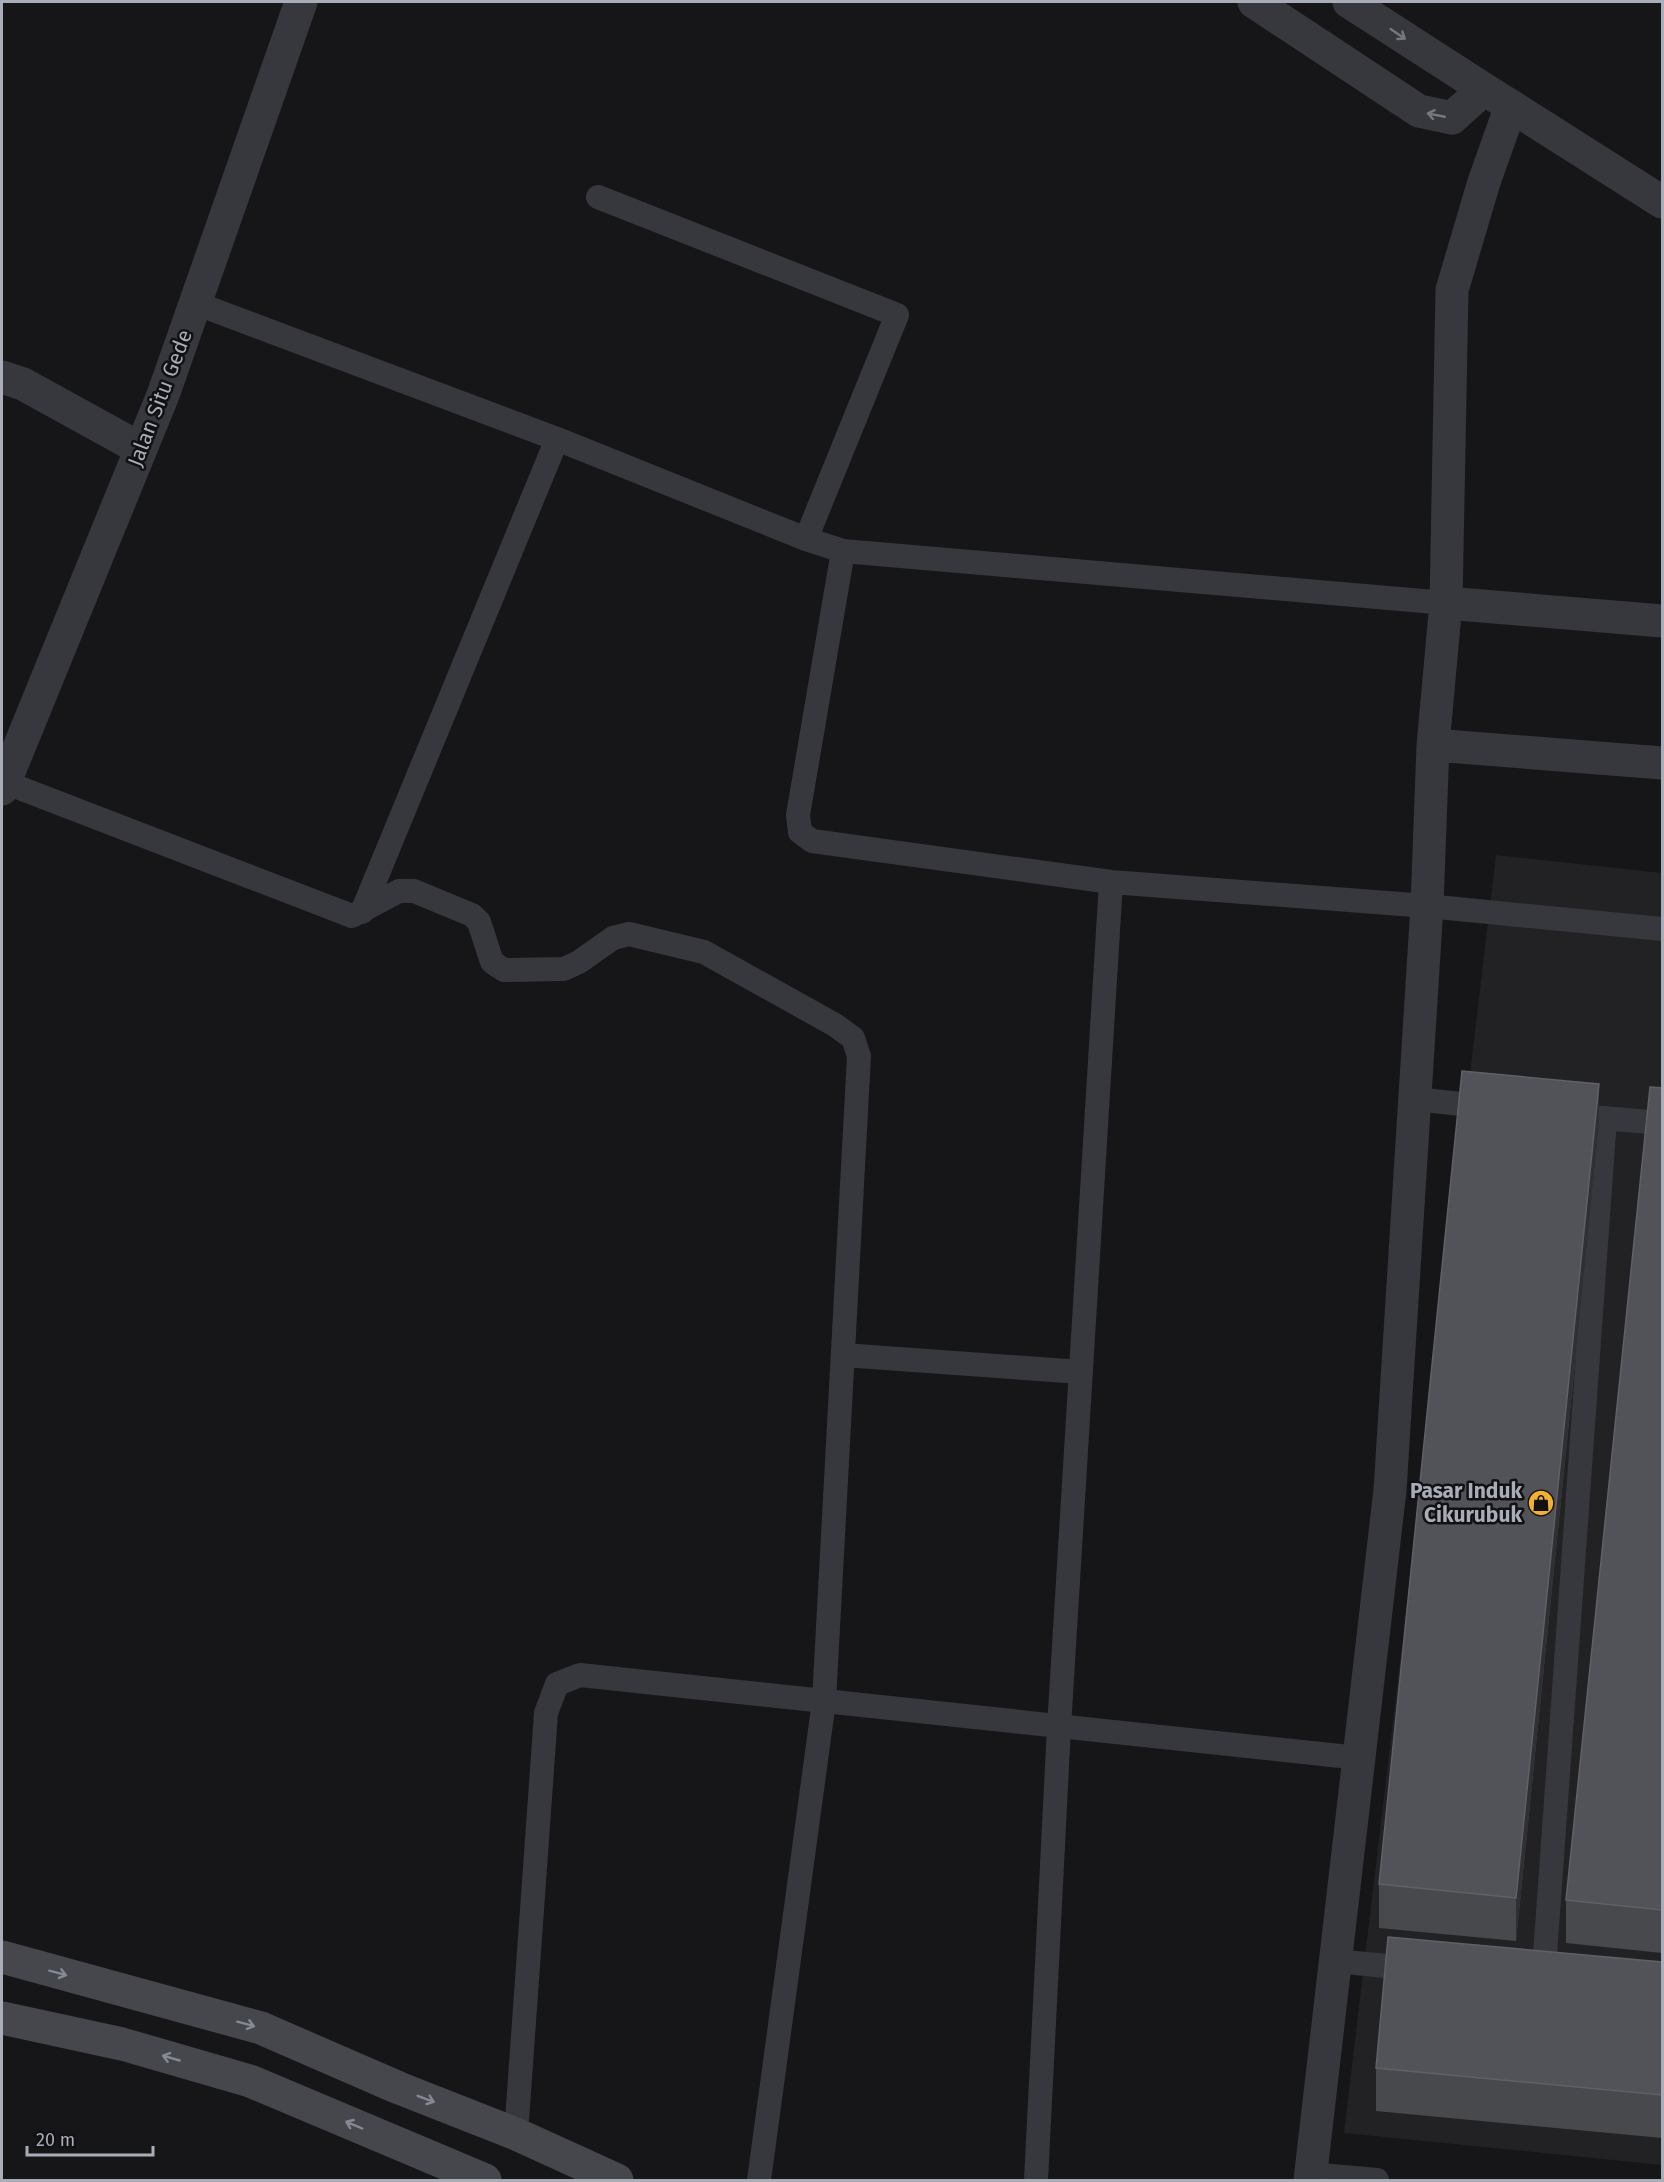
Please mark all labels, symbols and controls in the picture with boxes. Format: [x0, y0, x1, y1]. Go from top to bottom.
one-way arrow [1389, 28, 1406, 40]
one-way arrow [1427, 109, 1446, 120]
street label: Jalan Situ Gede [122, 326, 198, 470]
place label: Pasar Induk Cikurubuk [1410, 1478, 1522, 1528]
shop icon: Pasar Induk Cikurubuk [1526, 1488, 1556, 1518]
one-way arrow [48, 1968, 67, 1979]
one-way arrow [236, 2019, 255, 2030]
one-way arrow [162, 2052, 181, 2063]
one-way arrow [416, 2094, 435, 2105]
scale bar [27, 2119, 153, 2157]
one-way arrow [345, 2119, 364, 2130]
text: 20 m [36, 2129, 75, 2151]

